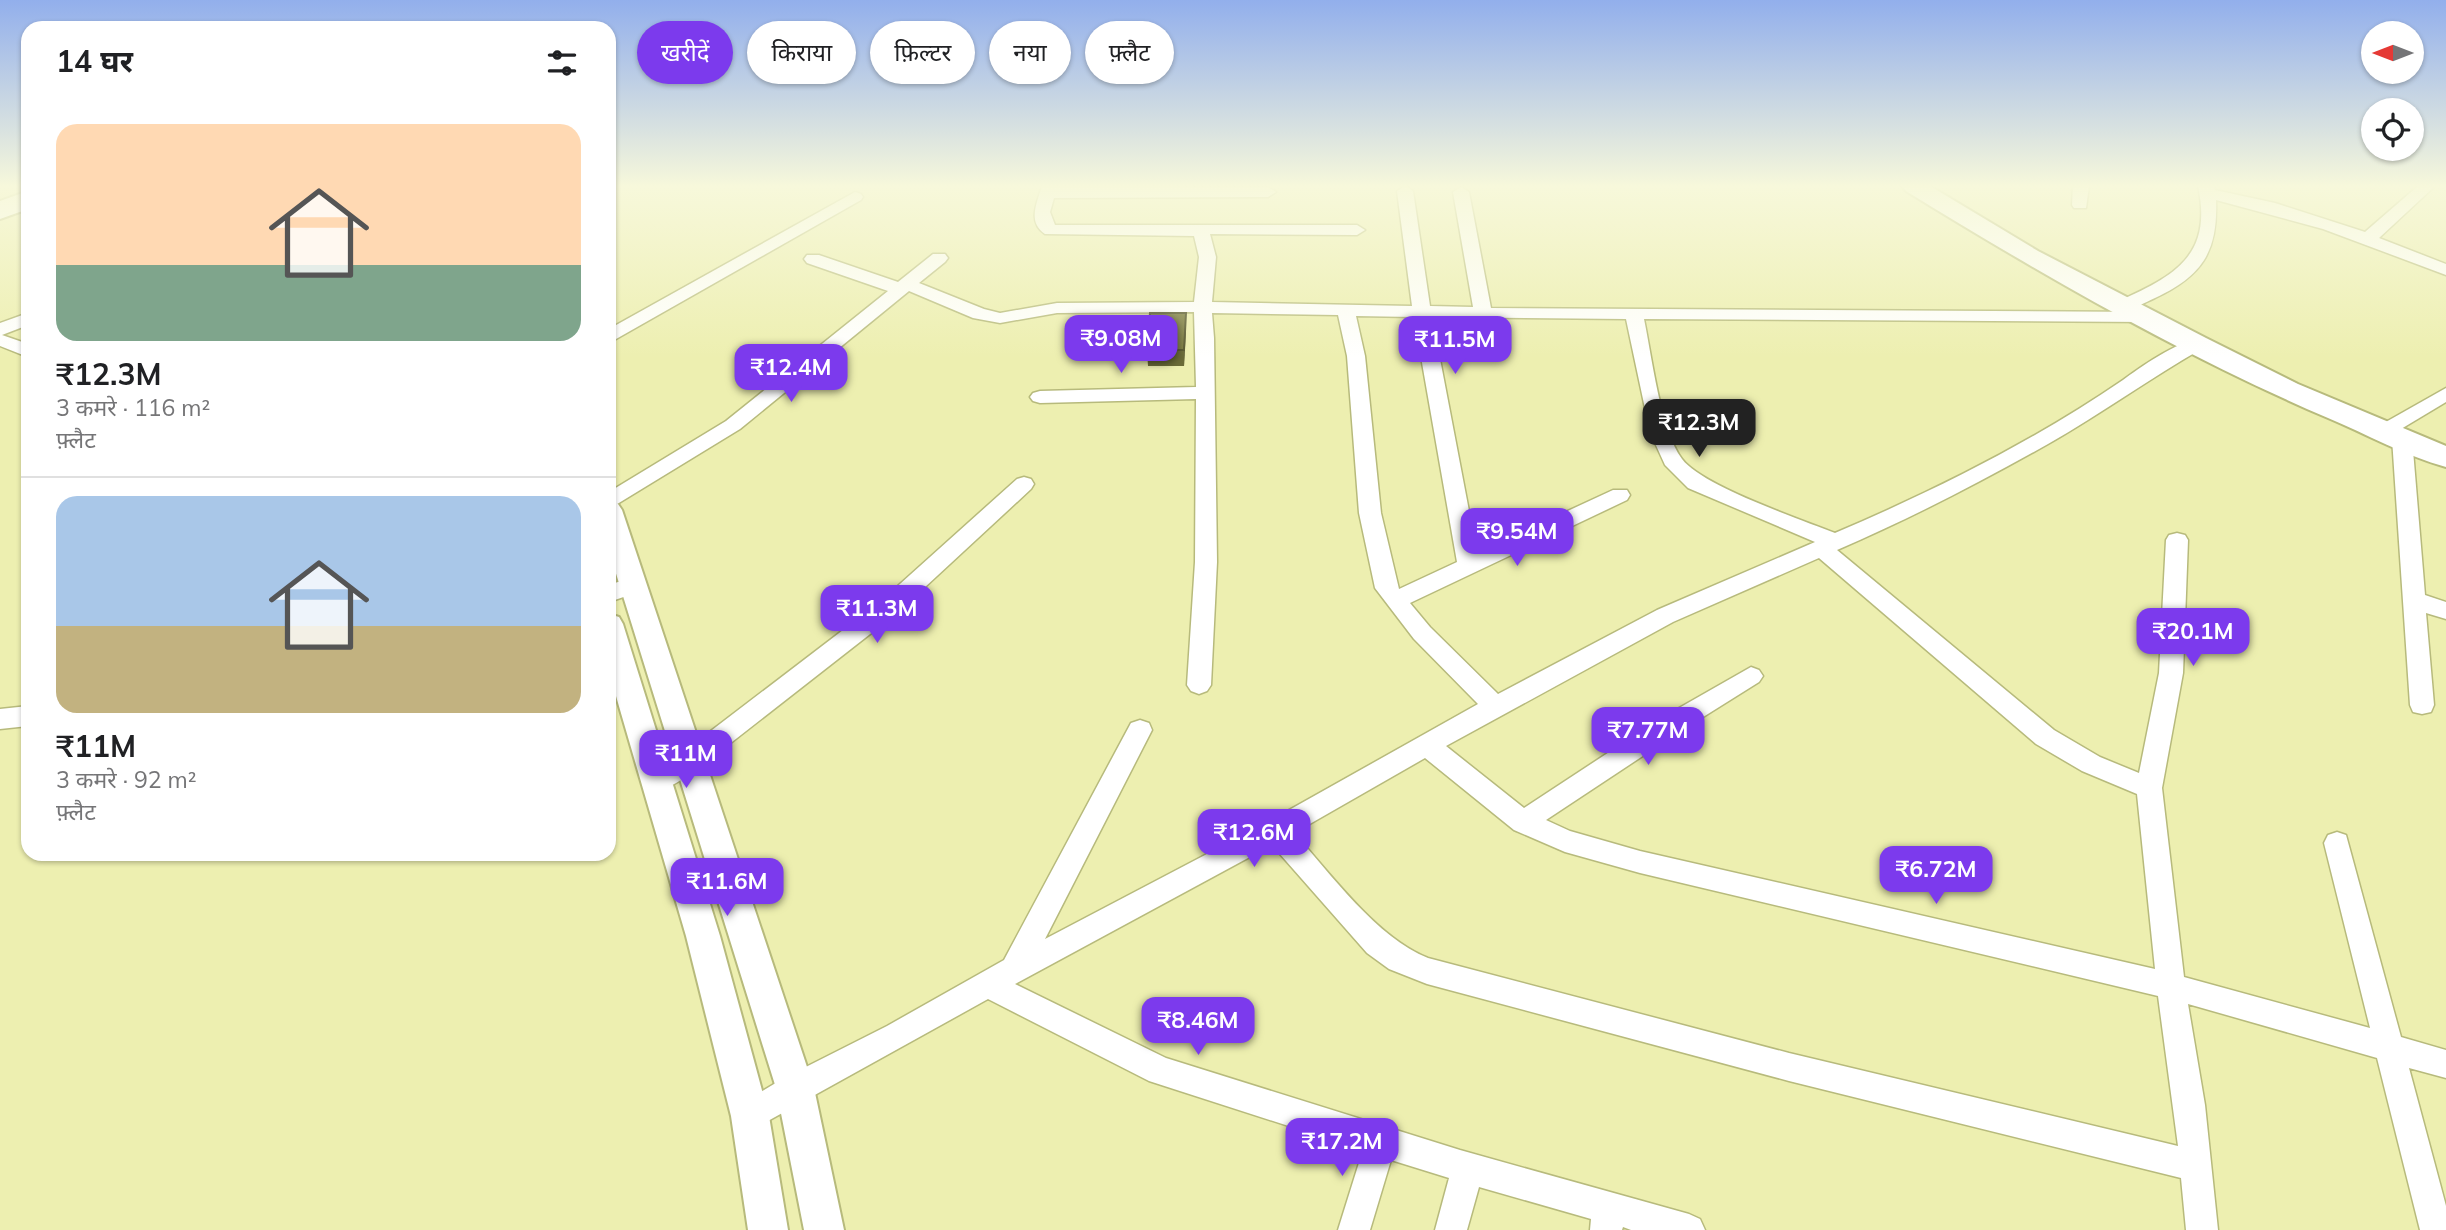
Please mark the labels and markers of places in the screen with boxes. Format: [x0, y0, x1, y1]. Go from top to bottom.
pin: ₹9.08M [1064, 316, 1178, 375]
pin: ₹11.5M [1398, 316, 1512, 376]
pin: ₹12.4M [734, 344, 848, 404]
pin: ₹12.3M [1642, 400, 1756, 459]
pin: ₹9.54M [1460, 508, 1574, 568]
pin: ₹11.3M [820, 586, 934, 645]
pin: ₹20.1M [2136, 608, 2250, 668]
pin: ₹7.77M [1591, 708, 1705, 767]
pin: ₹11M [645, 730, 727, 790]
pin: ₹12.6M [1197, 810, 1311, 869]
pin: ₹6.72M [1879, 846, 1993, 906]
pin: ₹11.6M [670, 858, 784, 918]
pin: ₹8.46M [1141, 998, 1255, 1057]
pin: ₹17.2M [1285, 1118, 1399, 1178]

